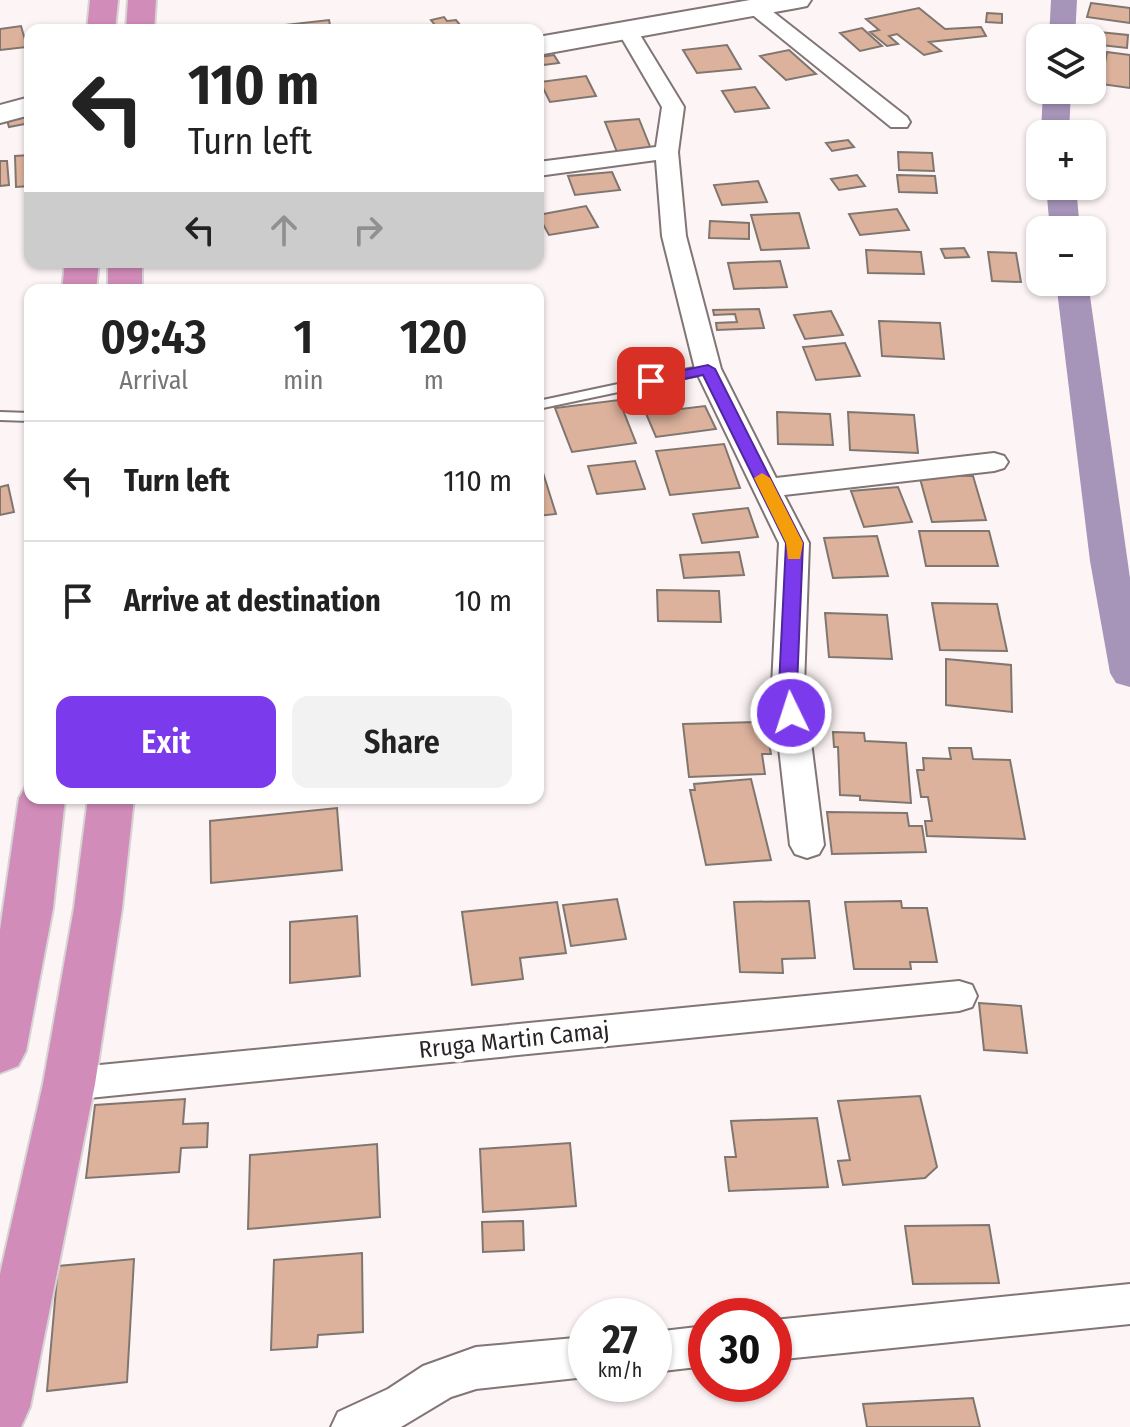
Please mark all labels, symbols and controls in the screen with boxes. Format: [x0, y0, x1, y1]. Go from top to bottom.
map controls [1026, 24, 1106, 296]
button: layers [1026, 24, 1106, 104]
text: 110 m [188, 52, 319, 119]
icon: left [56, 56, 160, 160]
text: Turn left [188, 120, 312, 164]
button: + [1026, 120, 1106, 200]
icon: left [178, 208, 222, 252]
icon: ahead [262, 208, 306, 252]
icon: right [346, 208, 390, 252]
button: − [1026, 216, 1106, 296]
text: 09:43 [100, 308, 207, 366]
text: 1 [293, 308, 313, 366]
text: 120 [400, 308, 468, 366]
pin [617, 347, 685, 415]
icon: arrive [629, 359, 673, 403]
text: Arrival [119, 365, 188, 396]
text: min [283, 365, 324, 396]
text: m [424, 365, 444, 396]
icon: left [56, 459, 100, 503]
text: Turn left [124, 463, 230, 499]
text: 110 m [443, 463, 512, 499]
icon: arrive [56, 579, 100, 623]
text: Arrive at destination [124, 583, 381, 619]
text: 10 m [455, 583, 512, 619]
position arrow [749, 671, 833, 755]
button: Exit [56, 696, 276, 788]
button: Share [292, 696, 512, 788]
street label: Rruga Martin Camaj [417, 1016, 611, 1064]
speed limit sign: 30 [688, 1298, 792, 1402]
text: 27 [602, 1316, 638, 1364]
text: km/h [598, 1358, 642, 1382]

